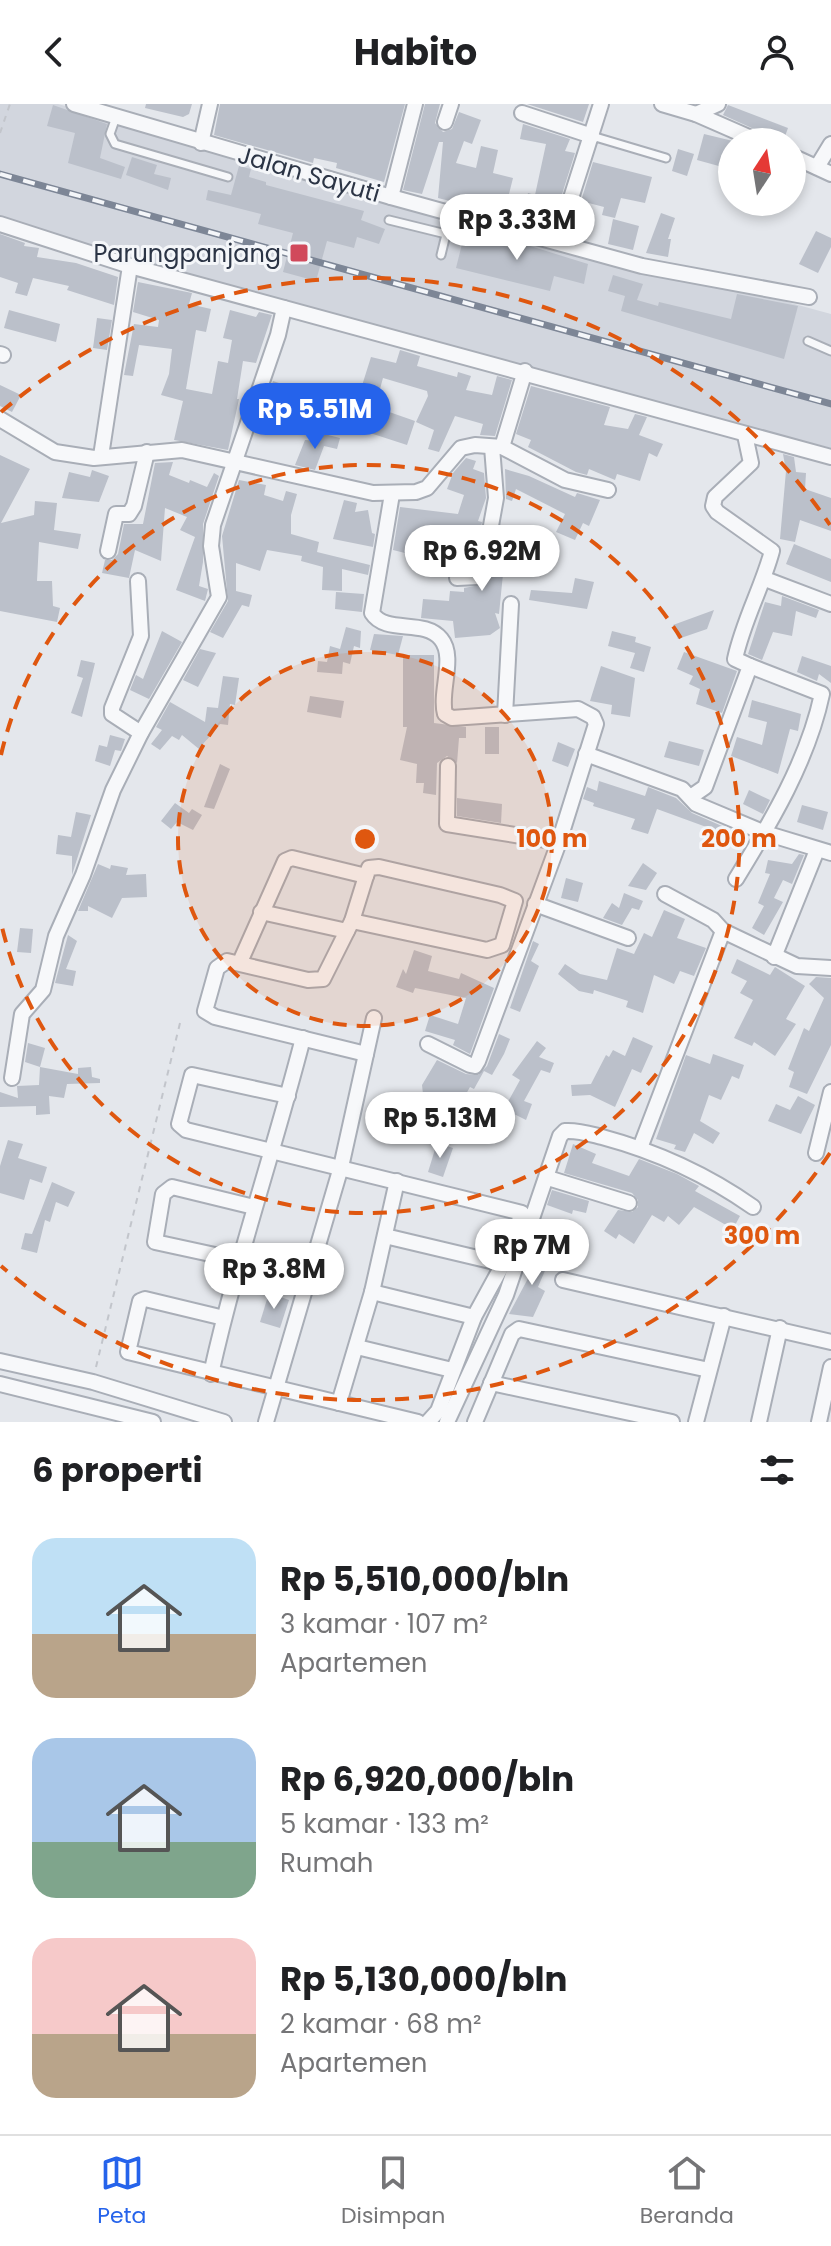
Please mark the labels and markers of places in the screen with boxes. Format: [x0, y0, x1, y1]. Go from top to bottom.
pin: Rp 3.33M [434, 194, 600, 262]
place label: Parungpanjang [93, 237, 281, 270]
marker: Parungpanjang [288, 242, 310, 264]
pin: Rp 5.51M [232, 383, 398, 451]
pin: Rp 6.92M [399, 525, 565, 593]
centre of rings [351, 825, 379, 853]
pin: Rp 5.13M [357, 1092, 523, 1160]
pin: Rp 7M [476, 1219, 588, 1287]
pin: Rp 3.8M [200, 1243, 348, 1311]

